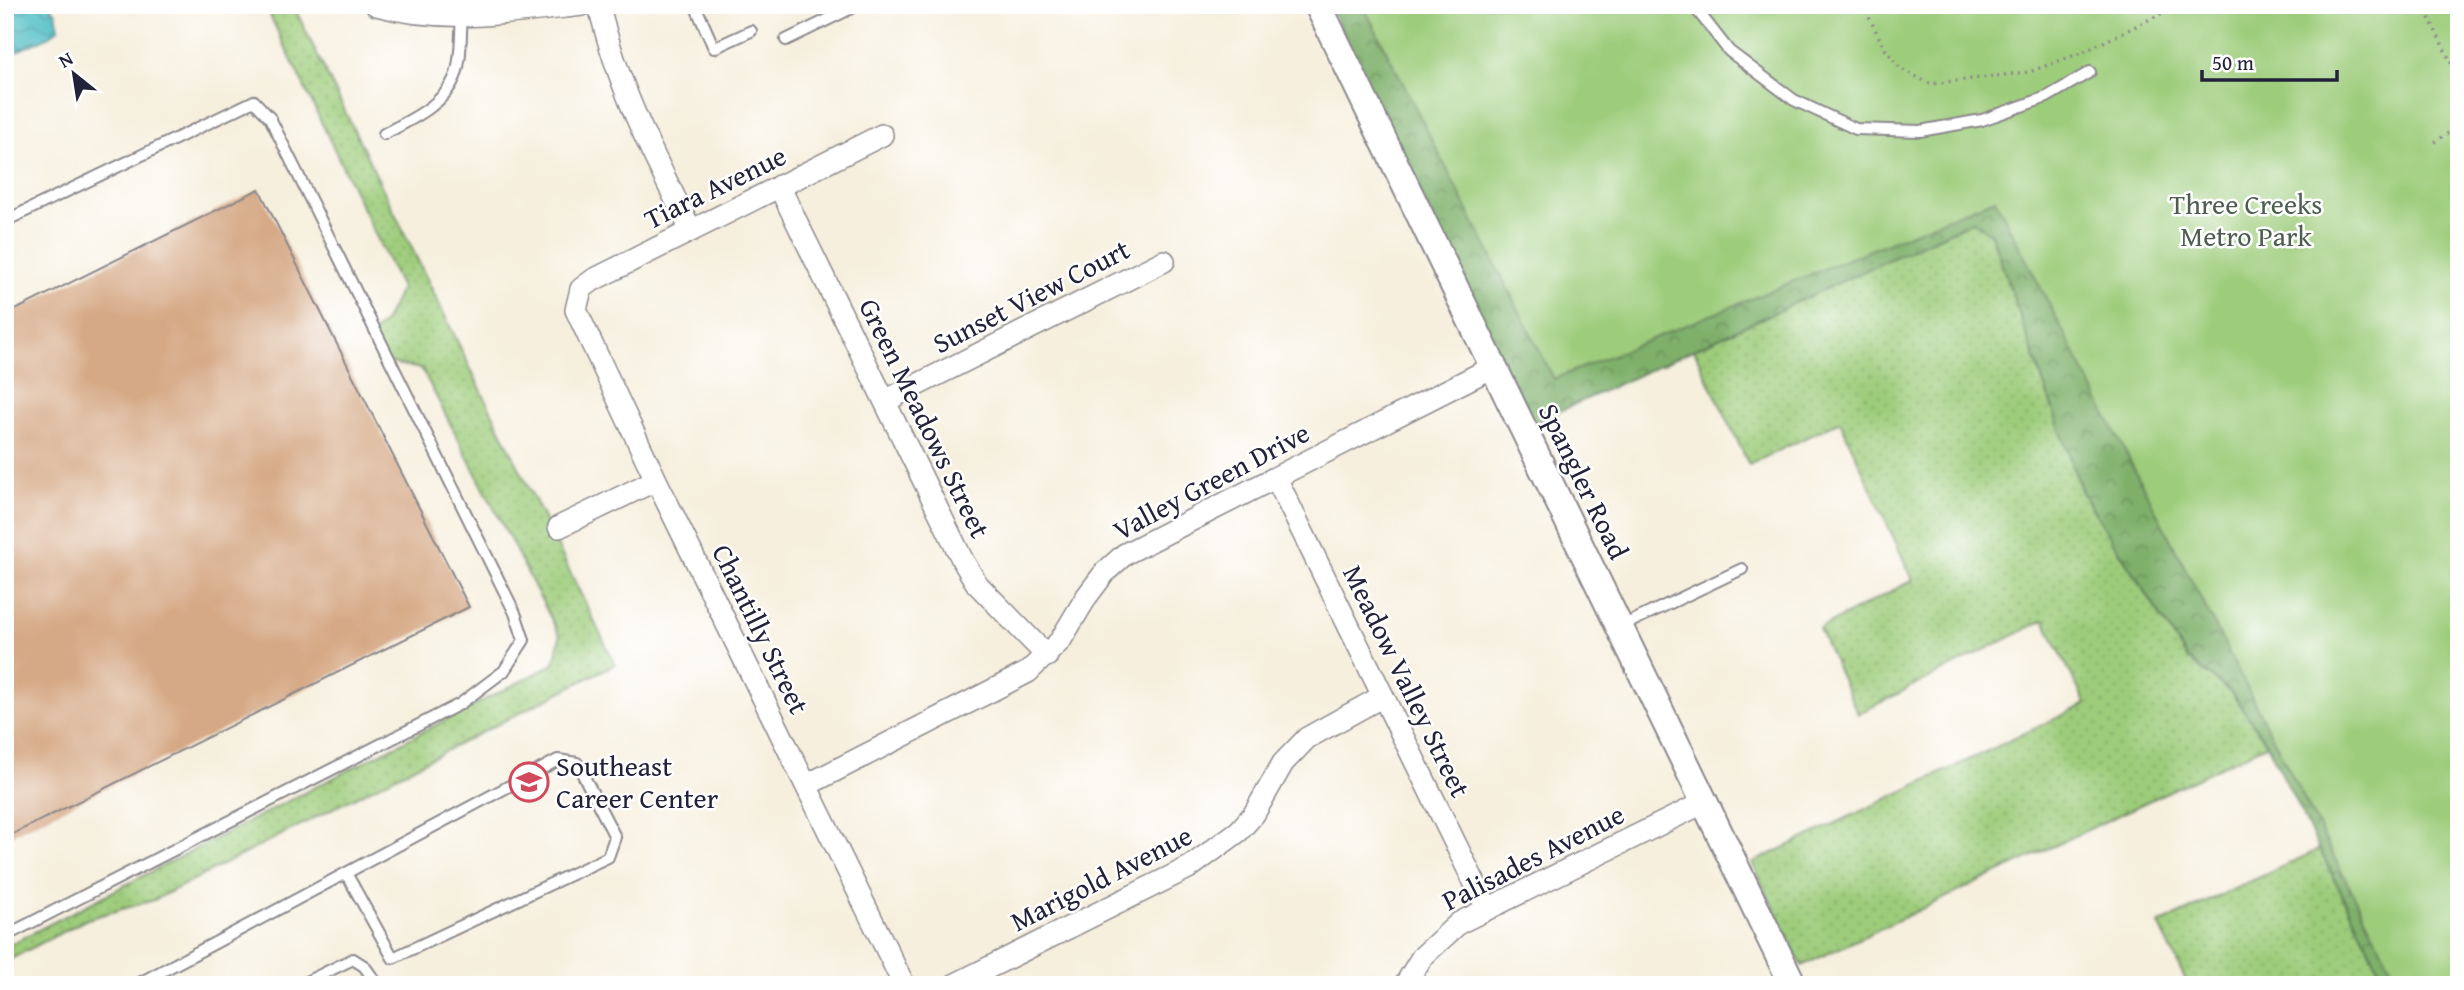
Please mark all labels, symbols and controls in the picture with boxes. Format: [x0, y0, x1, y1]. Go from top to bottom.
north arrow [38, 38, 108, 108]
scale bar [2202, 38, 2336, 82]
text: N [53, 44, 78, 75]
text: 50 m [2212, 47, 2254, 78]
street label: Tiara Avenue [637, 134, 793, 239]
park label: Three Creeks Metro Park [2170, 183, 2322, 256]
street label: Sunset View Court [925, 228, 1137, 363]
street label: Green Meadows Street [850, 291, 1001, 545]
street label: Spangler Road [1529, 396, 1640, 566]
street label: Valley Green Drive [1105, 411, 1316, 550]
street label: Chantilly Street [703, 537, 820, 721]
street label: Meadow Valley Street [1333, 558, 1482, 804]
place label: Southeast Career Center [556, 745, 719, 818]
school or university icon: Southeast Career Center [508, 761, 550, 803]
street label: Palisades Avenue [1434, 793, 1631, 920]
street label: Marigold Avenue [1003, 814, 1199, 941]

